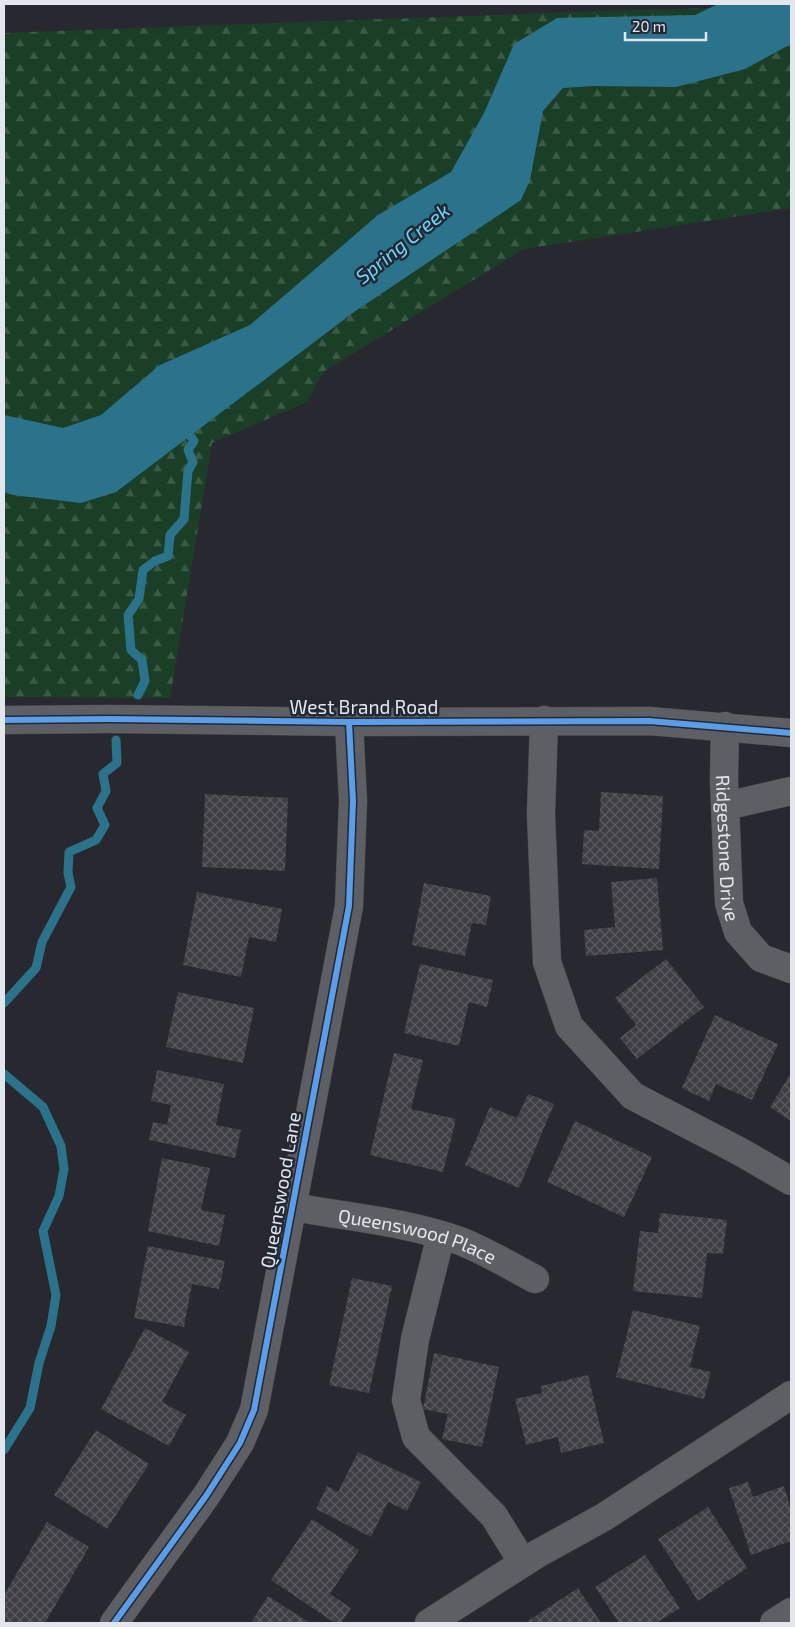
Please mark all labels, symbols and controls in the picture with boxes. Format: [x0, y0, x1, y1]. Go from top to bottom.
scale bar [625, 10, 706, 42]
text: 20 m [632, 17, 666, 35]
water label: Spring Creek [350, 198, 454, 288]
street label: West Brand Road [290, 695, 438, 718]
street label: Ridgestone Drive [712, 774, 745, 924]
street label: Queenswood Lane [255, 1110, 305, 1270]
street label: Queenswood Place [337, 1203, 501, 1268]

